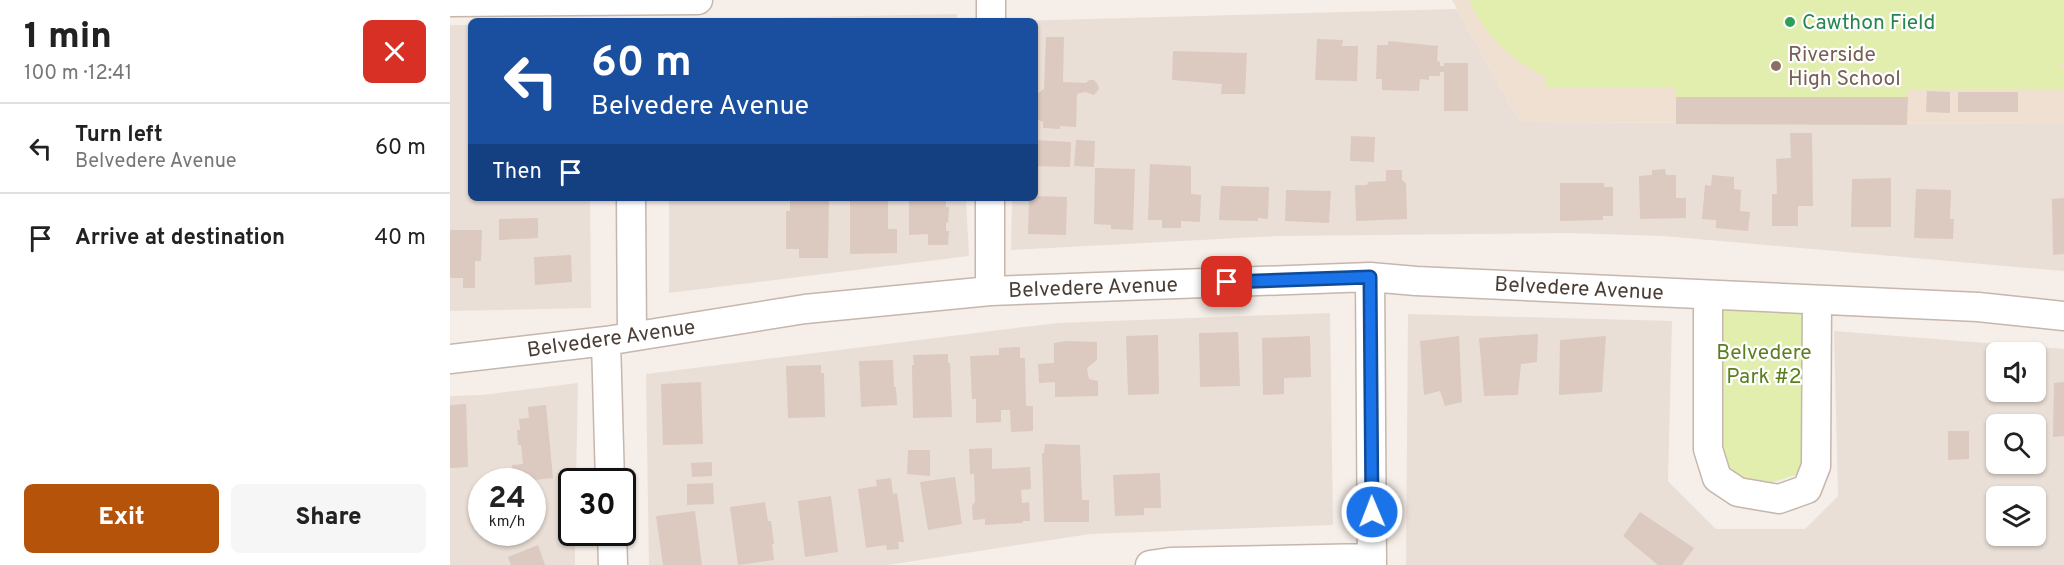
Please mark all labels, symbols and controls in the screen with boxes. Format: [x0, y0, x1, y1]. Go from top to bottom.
place label: Cawthon Field [1802, 10, 1935, 37]
text: 1 min [24, 15, 112, 61]
marker: Cawthon Field [1783, 15, 1797, 29]
button: close [363, 20, 426, 83]
text: 60 m [591, 38, 692, 91]
icon: left [492, 42, 570, 120]
place label: Riverside High School [1788, 42, 1901, 93]
marker: Riverside High School [1769, 59, 1783, 73]
text: 100 m · 12:41 [24, 61, 132, 87]
text: Belvedere Avenue [591, 90, 809, 124]
text: Turn left [75, 122, 163, 149]
icon: left [24, 132, 57, 165]
text: 60 m [375, 135, 426, 162]
text: Belvedere Avenue [75, 149, 237, 175]
icon: arrive [554, 156, 587, 189]
text: Then [492, 159, 542, 186]
icon: arrive [24, 222, 57, 255]
text: Arrive at destination [75, 225, 285, 252]
text: 40 m [374, 225, 426, 252]
pin [1201, 256, 1252, 307]
icon: arrive [1210, 265, 1243, 298]
street label: Belvedere Avenue [1008, 272, 1178, 305]
street label: Belvedere Avenue [1494, 272, 1664, 307]
street label: Belvedere Avenue [525, 314, 697, 365]
park label: Belvedere Park #2 [1716, 340, 1812, 391]
map controls [1986, 342, 2046, 546]
button: sound [1986, 342, 2046, 402]
button: search [1986, 414, 2046, 474]
speed limit sign: 30 [558, 468, 636, 546]
position arrow [1340, 480, 1404, 544]
text: 24 [488, 481, 526, 518]
button: Exit [24, 484, 219, 553]
button: Share [231, 484, 426, 553]
button: layers [1986, 486, 2046, 546]
text: km/h [489, 513, 525, 532]

